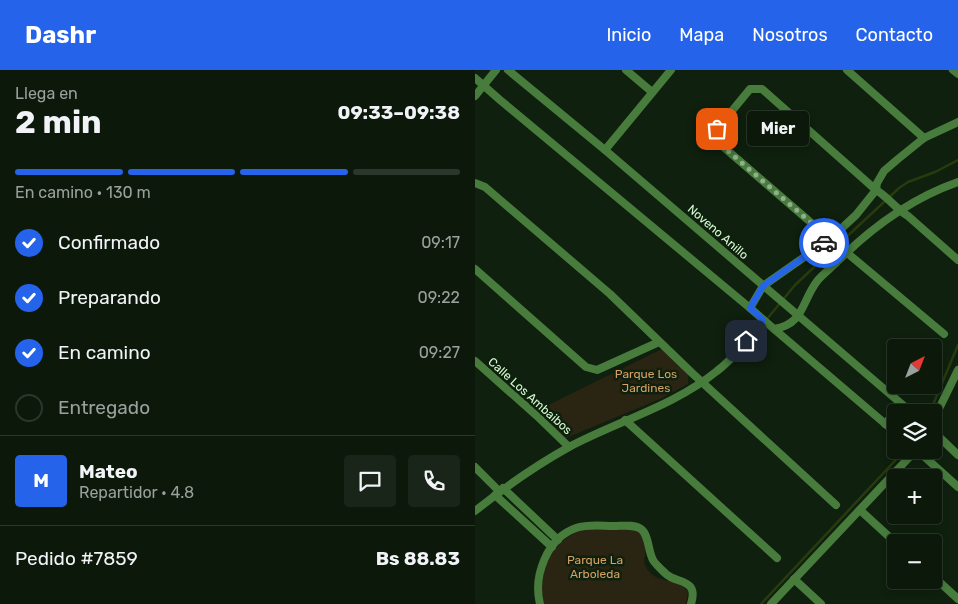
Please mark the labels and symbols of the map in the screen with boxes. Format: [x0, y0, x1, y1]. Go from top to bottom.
pin [696, 108, 738, 150]
callout: Mier [747, 112, 809, 146]
street label: Noveno Anillo [685, 202, 751, 262]
courier [799, 218, 849, 268]
pin [725, 320, 767, 362]
north arrow [887, 339, 943, 394]
street label: Calle Los Ambaibos [485, 355, 575, 437]
park label: Parque Los Jardines [615, 367, 677, 395]
park label: Parque La Arboleda [567, 553, 623, 581]

